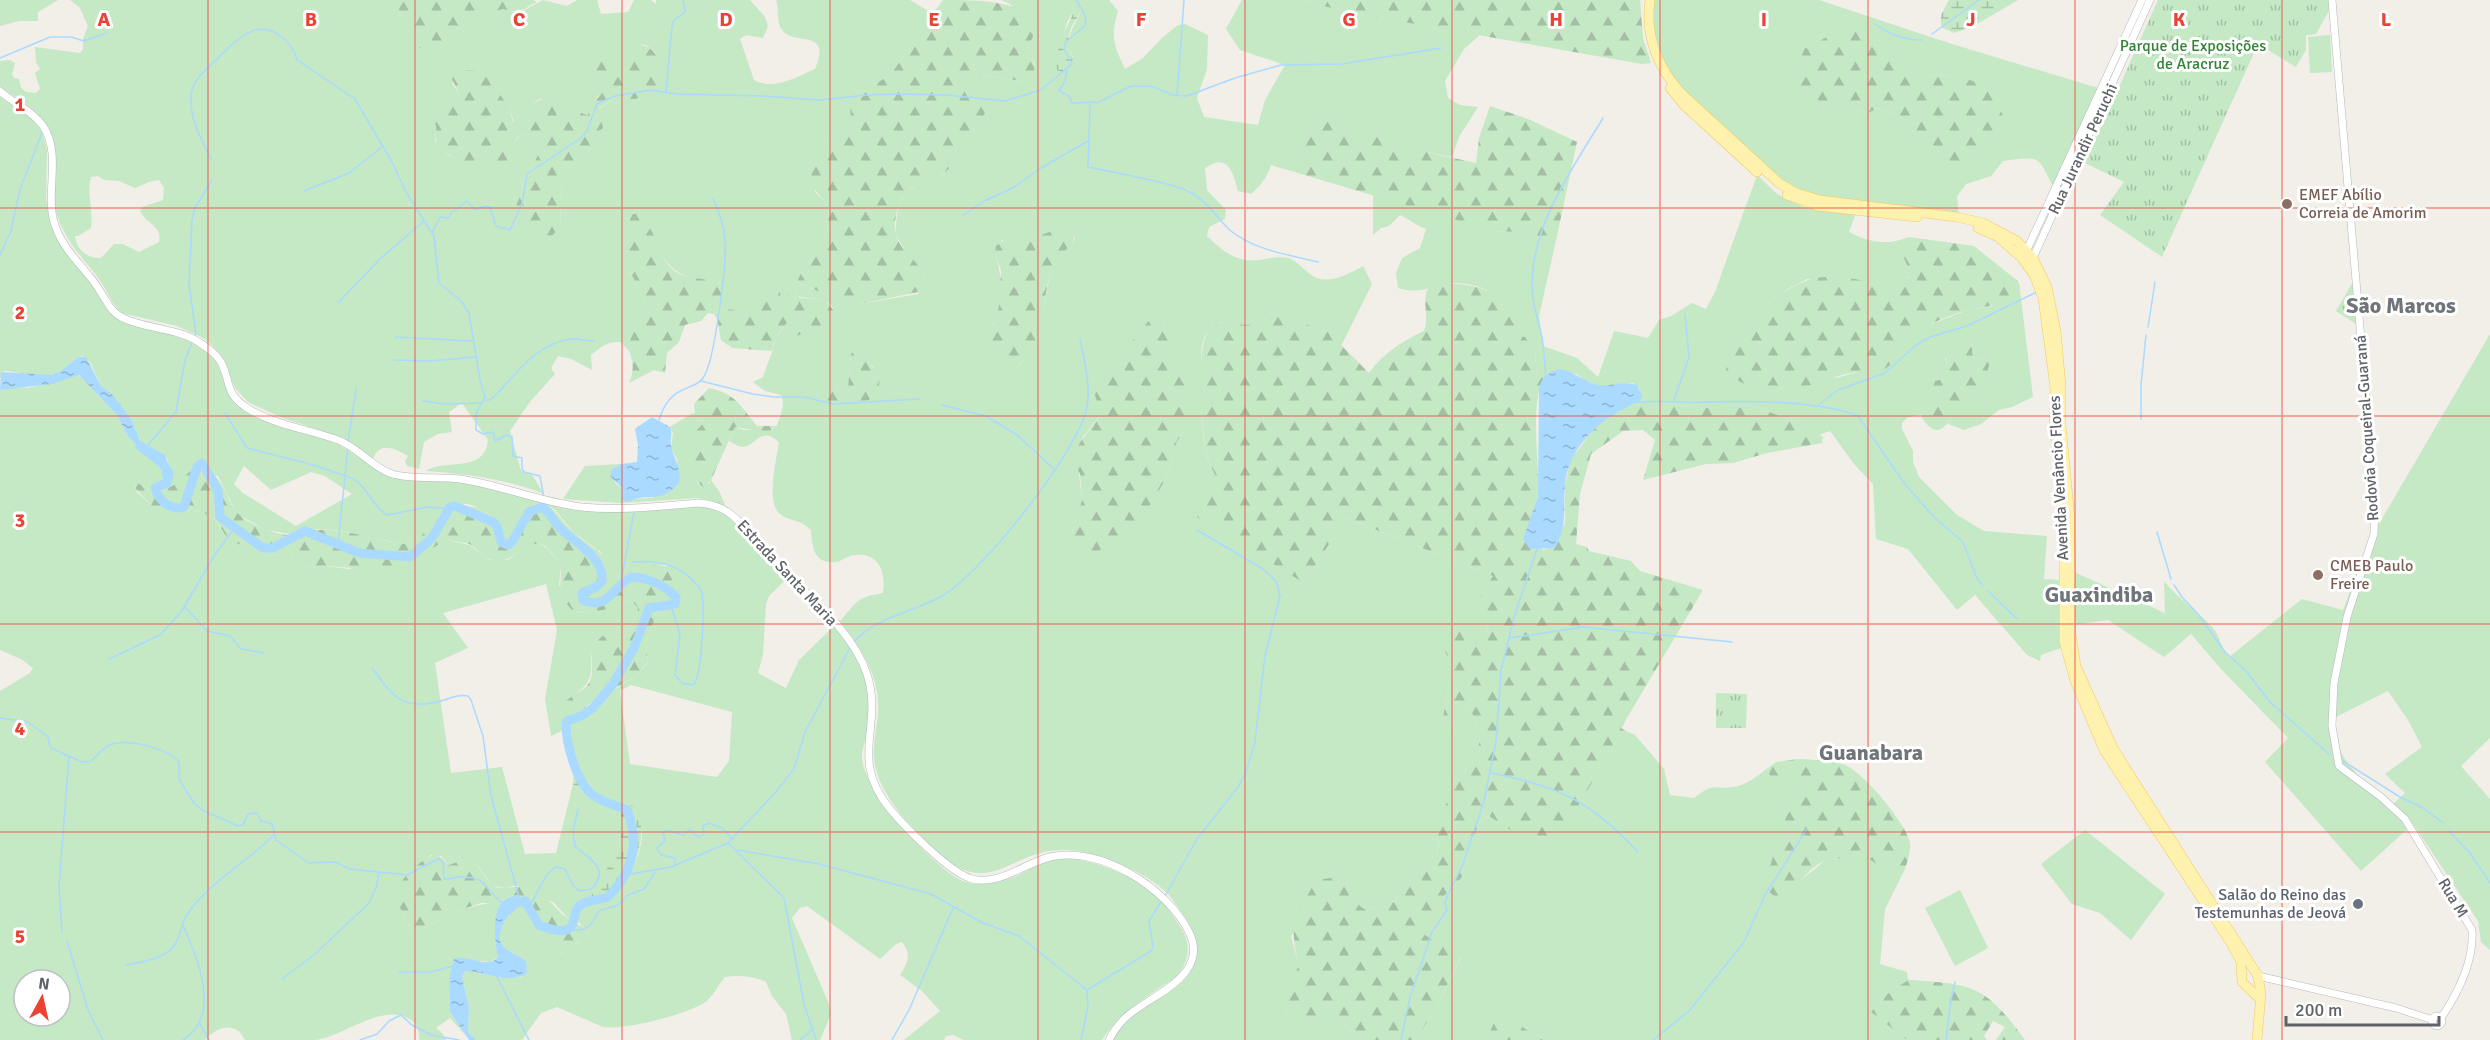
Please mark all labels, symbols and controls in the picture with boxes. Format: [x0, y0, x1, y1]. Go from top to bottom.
text: A [98, 7, 111, 32]
text: B [305, 7, 317, 32]
text: C [513, 7, 525, 32]
text: D [719, 7, 733, 32]
text: E [928, 7, 940, 32]
text: F [1136, 7, 1147, 32]
text: G [1342, 7, 1356, 32]
text: H [1549, 7, 1563, 32]
text: I [1761, 7, 1767, 32]
text: J [1966, 7, 1976, 32]
text: K [2173, 7, 2186, 32]
text: L [2381, 7, 2392, 32]
park label: Parque de Exposições de Aracruz [2120, 36, 2266, 74]
street label: Rua Jurandir Peruchi [2044, 80, 2122, 218]
text: 1 [15, 92, 26, 117]
place label: EMEF Abílio Correia de Amorim [2299, 185, 2426, 223]
marker: EMEF Abílio Correia de Amorim [2280, 197, 2294, 211]
district label: São Marcos [2346, 292, 2456, 319]
text: 2 [15, 300, 25, 325]
street label: Rodovia Coqueiral-Guaraná [2351, 334, 2383, 522]
street label: Avenida Venâncio Flores [2045, 395, 2073, 561]
text: 3 [15, 508, 25, 533]
street label: Estrada Santa Maria [733, 516, 841, 630]
place label: CMEB Paulo Freire [2330, 556, 2413, 594]
marker: CMEB Paulo Freire [2311, 568, 2325, 582]
district label: Guaxindiba [2045, 581, 2153, 608]
text: 4 [15, 716, 26, 741]
district label: Guanabara [1819, 739, 1923, 766]
street label: Rua M [2433, 875, 2473, 921]
place label: Salão do Reino das Testemunhas de Jeová [2195, 885, 2346, 923]
marker: Salão do Reino das Testemunhas de Jeová [2351, 897, 2365, 911]
text: 5 [15, 924, 25, 949]
north arrow [12, 968, 72, 1028]
text: N [37, 973, 51, 995]
scale bar [2286, 989, 2439, 1027]
text: 200 m [2295, 999, 2342, 1021]

